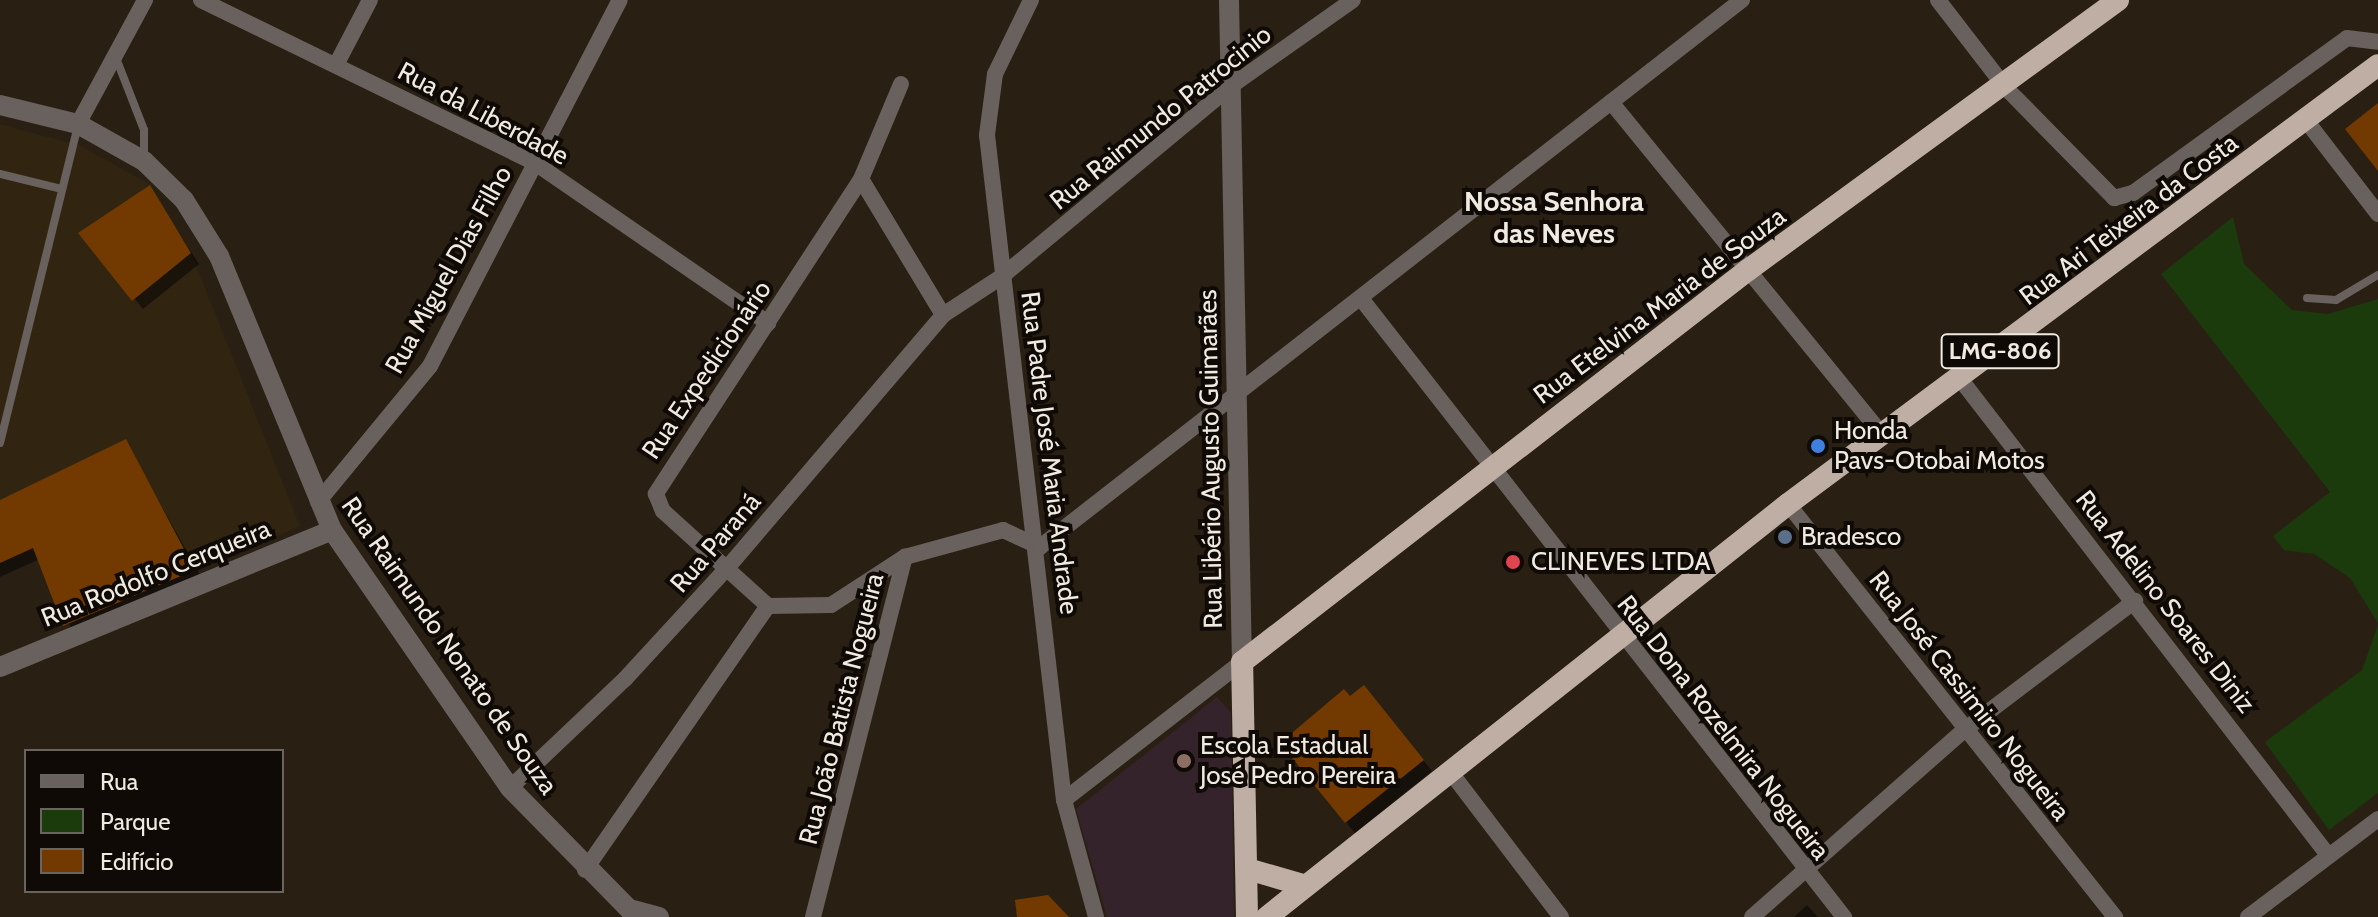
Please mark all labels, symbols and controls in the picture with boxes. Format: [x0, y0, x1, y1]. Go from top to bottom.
street label: Rua Raimundo Patrocinio [1044, 19, 1278, 217]
street label: Rua da Liberdade [392, 56, 574, 172]
street label: Rua Ari Teixeira da Costa [2014, 128, 2244, 312]
street label: Rua Miguel Dias Filho [379, 161, 519, 379]
district label: Nossa Senhora das Neves [1464, 184, 1644, 250]
street label: Rua Etelvina Maria de Souza [1528, 201, 1792, 411]
street label: Rua Expedicionário [636, 275, 778, 465]
street label: Rua Libério Augusto Guimarães [1192, 289, 1230, 629]
street label: Rua Padre José Maria Andrade [1014, 290, 1084, 616]
road number: LMG-806 [1940, 331, 2060, 371]
place label: Honda Pavs-Otobai Motos [1834, 415, 2045, 476]
marker: Honda Pavs-Otobai Motos [1809, 437, 1827, 455]
street label: Rua Adelino Soares Diniz [2069, 485, 2261, 719]
street label: Rua Paraná [664, 487, 768, 599]
street label: Rua Raimundo Nonato de Souza [334, 491, 564, 801]
street label: Rua Rodolfo Cerqueira [37, 514, 275, 634]
place label: Bradesco [1801, 521, 1901, 553]
marker: Bradesco [1776, 528, 1794, 546]
place label: CLINEVES LTDA [1531, 546, 1710, 578]
marker: CLINEVES LTDA [1502, 551, 1524, 573]
street label: Rua José Cassimiro Nogueira [1862, 565, 2076, 827]
street label: Rua João Batista Nogueira [793, 570, 891, 848]
street label: Rua Dona Rozelmira Nogueira [1610, 590, 1836, 866]
place label: Escola Estadual José Pedro Pereira [1200, 730, 1396, 792]
legend [24, 749, 284, 893]
marker: Escola Estadual José Pedro Pereira [1175, 752, 1193, 770]
text: Rua [100, 767, 138, 796]
text: Parque [100, 807, 170, 836]
text: Edifício [100, 847, 174, 876]

